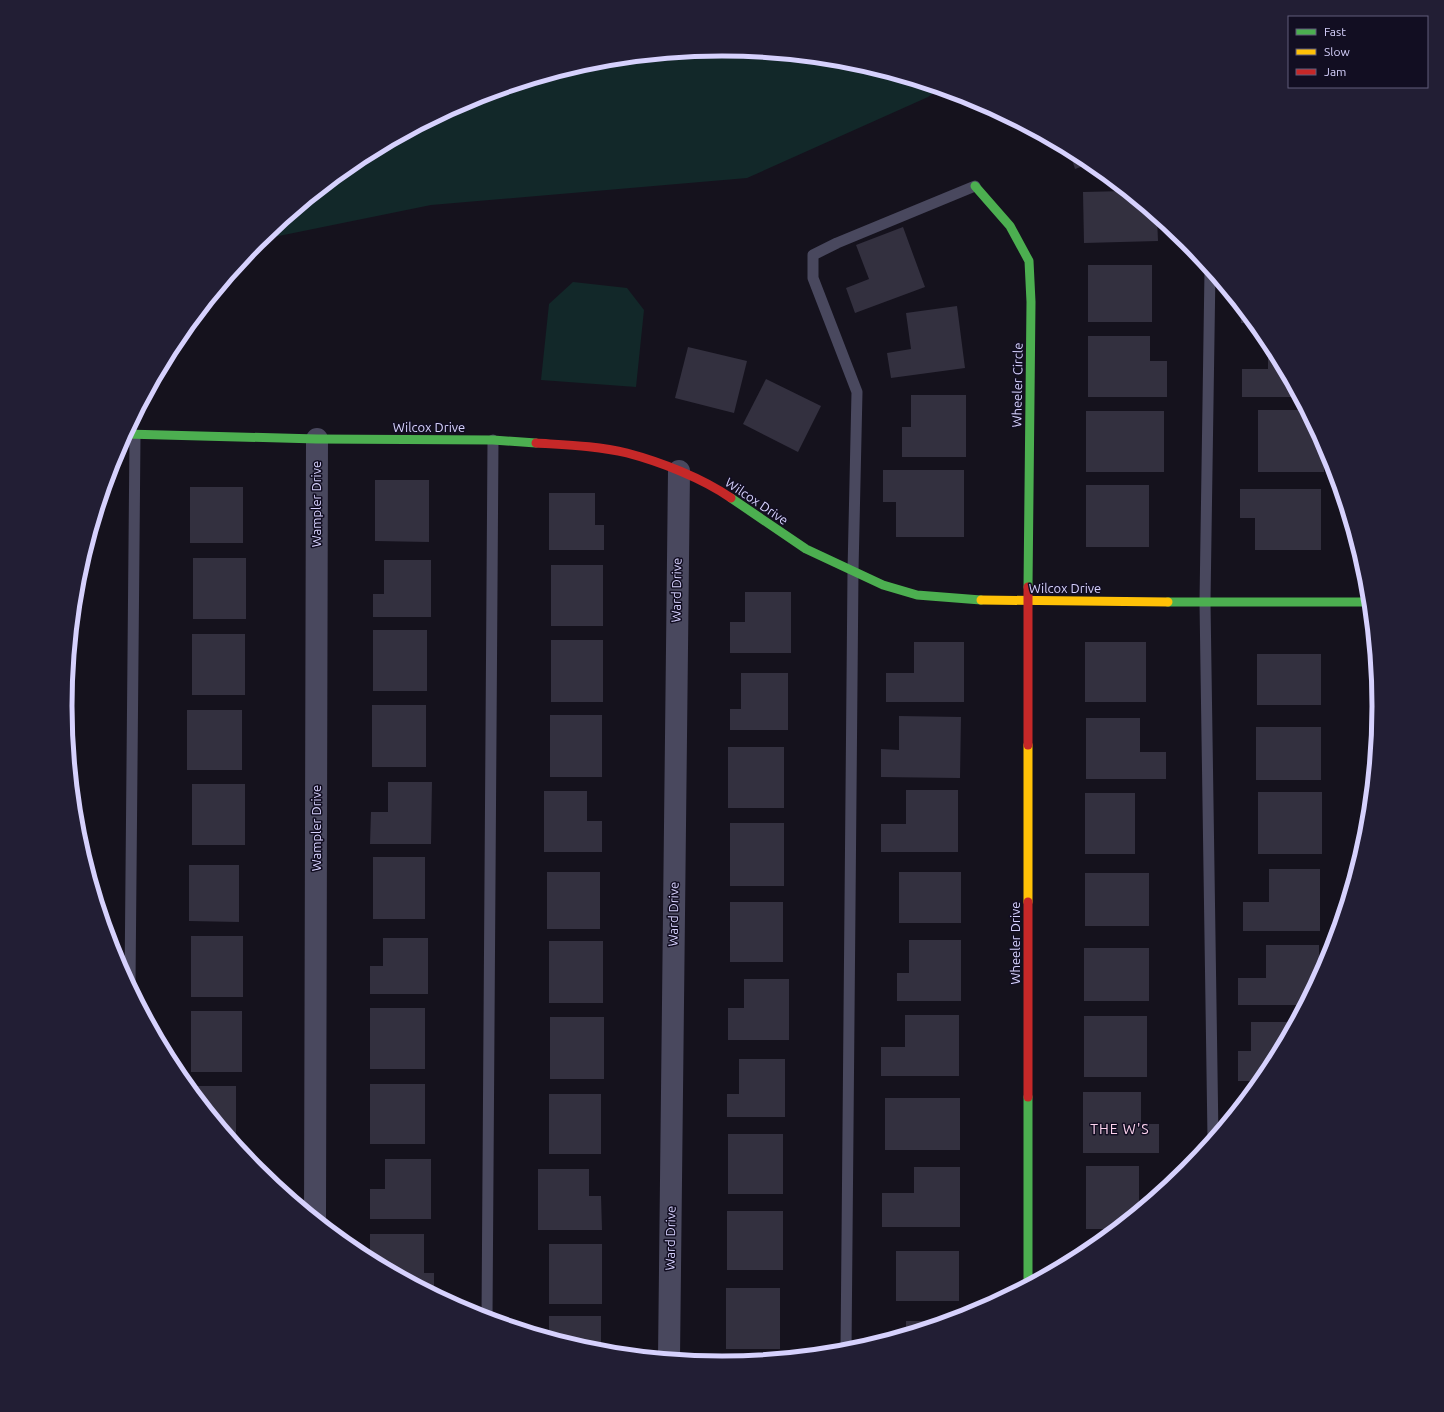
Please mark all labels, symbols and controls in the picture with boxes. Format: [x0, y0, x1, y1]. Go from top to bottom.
legend [1288, 16, 1428, 88]
text: Fast [1324, 25, 1346, 38]
text: Slow [1324, 45, 1350, 58]
text: Jam [1324, 65, 1346, 78]
street label: Wheeler Circle [1009, 342, 1025, 428]
street label: Wilcox Drive [393, 420, 465, 434]
street label: Wampler Drive [309, 461, 323, 547]
street label: Wilcox Drive [723, 475, 791, 527]
street label: Ward Drive [668, 558, 684, 622]
street label: Wilcox Drive [1029, 581, 1101, 595]
street label: Wampler Drive [309, 785, 323, 871]
street label: Ward Drive [665, 882, 681, 946]
street label: Wheeler Drive [1008, 901, 1022, 985]
district label: THE W'S [1090, 1121, 1150, 1137]
street label: Ward Drive [662, 1206, 678, 1270]

